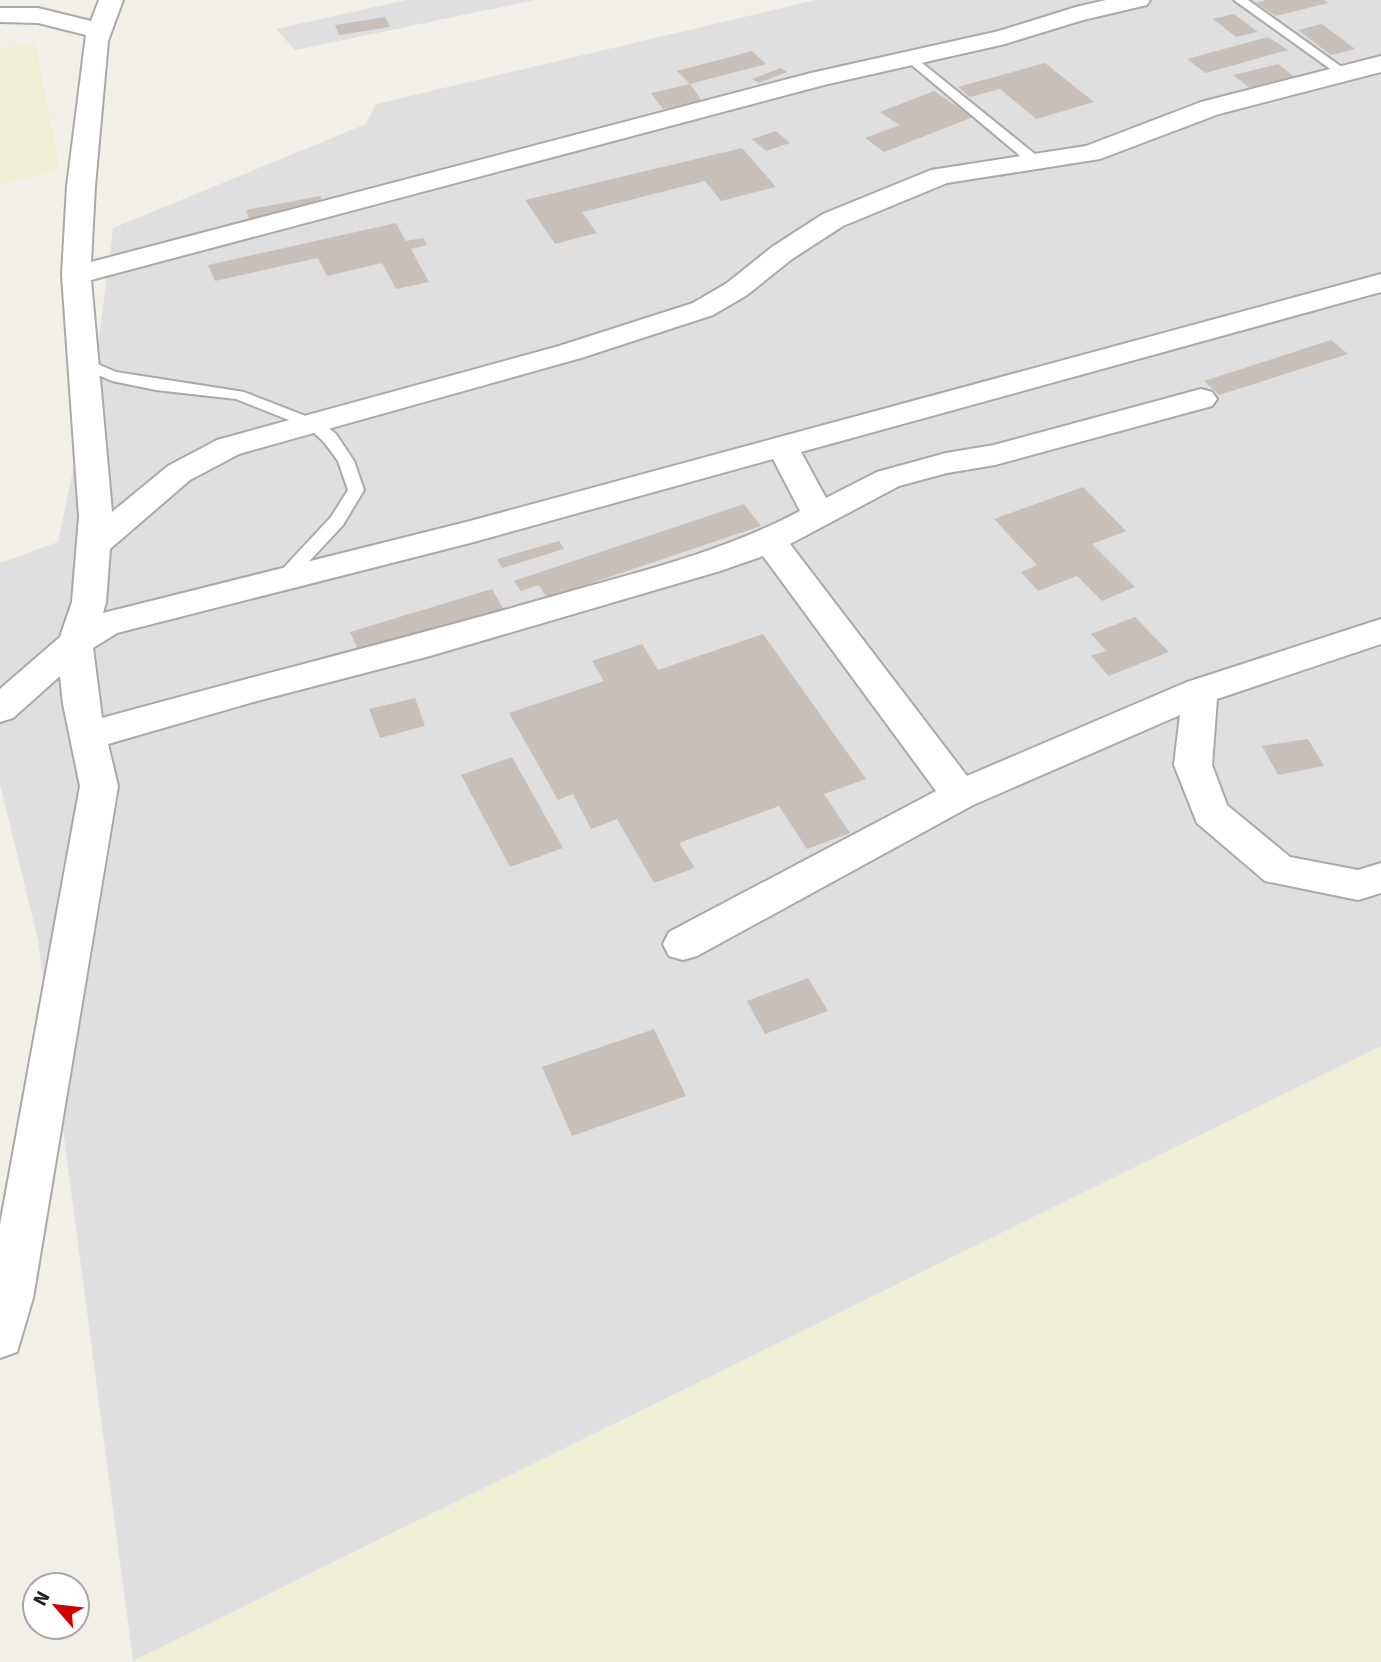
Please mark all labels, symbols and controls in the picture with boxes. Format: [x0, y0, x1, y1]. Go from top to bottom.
north arrow [21, 1571, 91, 1641]
text: N [28, 1587, 56, 1610]

